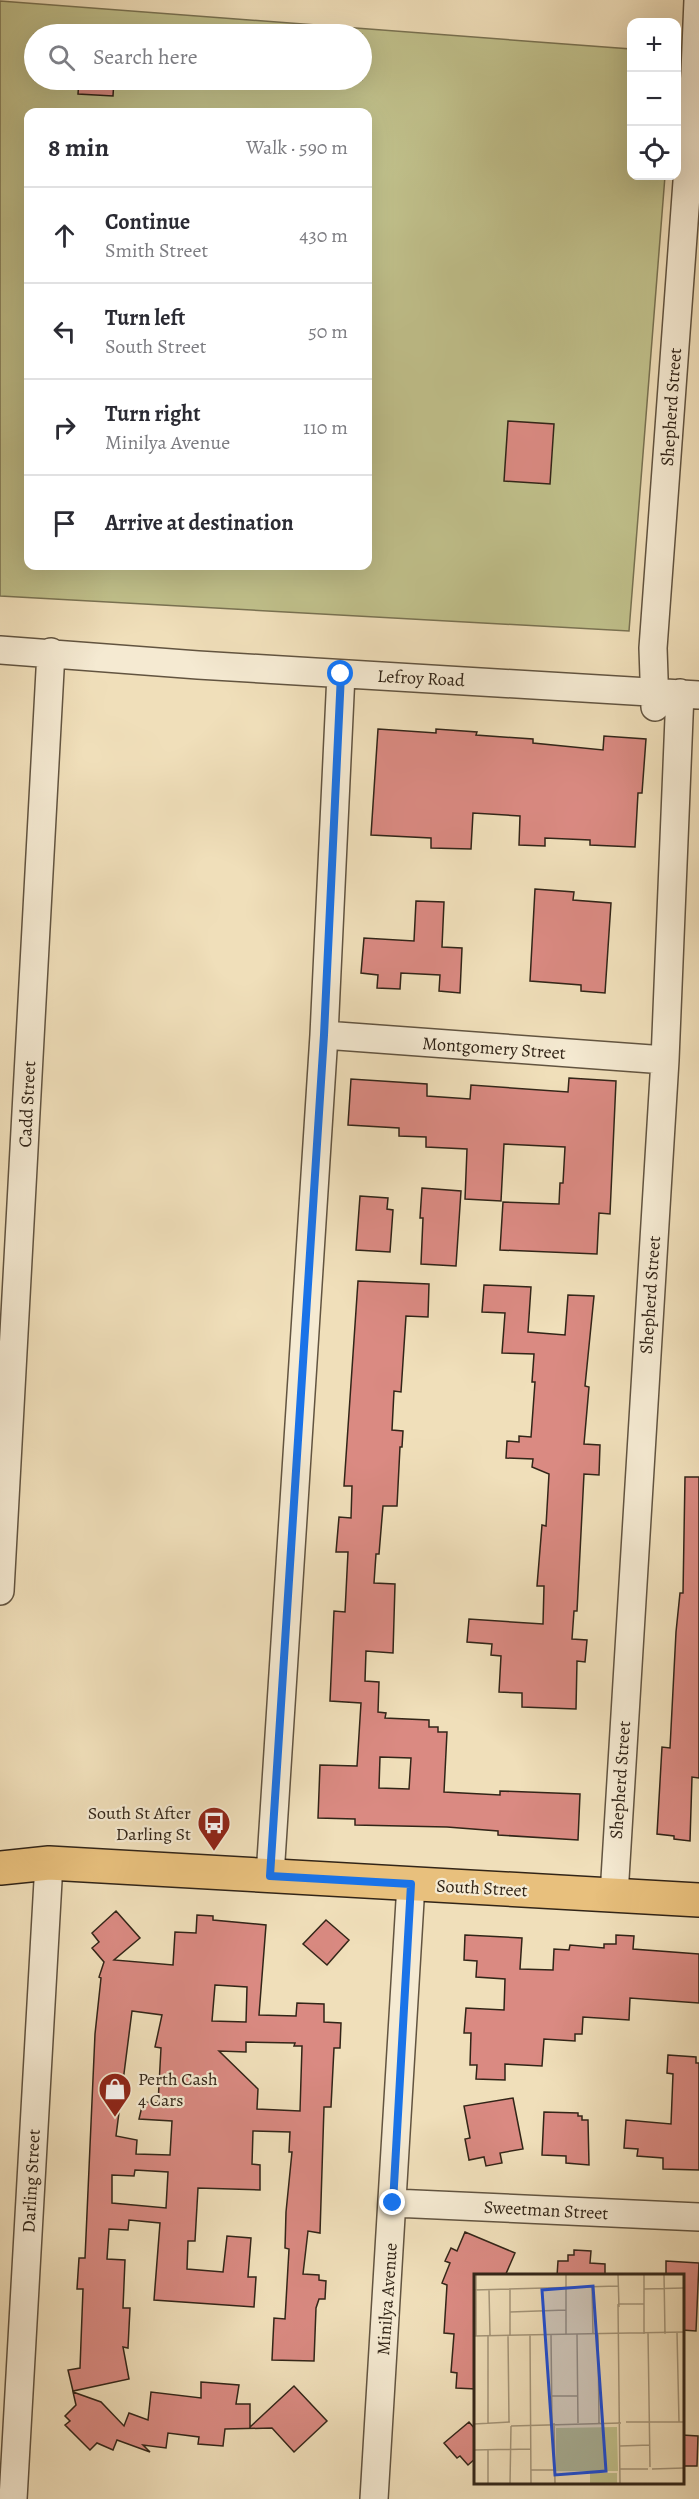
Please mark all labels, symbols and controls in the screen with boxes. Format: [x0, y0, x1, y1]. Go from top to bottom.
map controls [627, 18, 681, 180]
button: + [627, 18, 681, 72]
search box [24, 24, 372, 90]
icon: search [45, 41, 78, 74]
text: Search here [93, 42, 198, 72]
button: − [627, 72, 681, 126]
button: locate [627, 126, 681, 180]
text: 8 min [48, 130, 109, 165]
text: Walk · 590 m [246, 134, 348, 161]
text: Continue [105, 207, 190, 237]
icon: ahead [48, 219, 81, 252]
text: 430 m [299, 222, 348, 249]
text: Smith Street [105, 237, 208, 264]
text: Turn left [105, 303, 185, 333]
icon: left [48, 315, 81, 348]
text: 50 m [308, 318, 348, 345]
text: South Street [105, 333, 206, 360]
street label: Shepherd Street [655, 347, 687, 467]
text: Turn right [105, 399, 201, 429]
icon: right [48, 411, 81, 444]
text: 110 m [303, 414, 348, 441]
text: Minilya Avenue [105, 429, 230, 456]
icon: arrive [48, 507, 81, 540]
text: Arrive at destination [105, 508, 294, 538]
route start [327, 660, 353, 686]
street label: Lefroy Road [377, 664, 466, 692]
street label: Montgomery Street [421, 1031, 567, 1065]
street label: Cadd Street [13, 1060, 41, 1148]
street label: Shepherd Street [634, 1235, 666, 1355]
street label: Shepherd Street [604, 1720, 636, 1840]
place label: South St After Darling St [88, 1801, 191, 1846]
bus stop icon: South St After Darling St [196, 1805, 232, 1852]
street label: South Street [436, 1874, 528, 1902]
place label: Perth Cash 4 Cars [138, 2067, 218, 2112]
shop icon: Perth Cash 4 Cars [97, 2071, 133, 2118]
street label: Darling Street [16, 2128, 46, 2234]
route end [379, 2189, 405, 2215]
street label: Sweetman Street [483, 2195, 609, 2225]
street label: Minilya Avenue [371, 2242, 403, 2356]
inset map [474, 2274, 684, 2484]

